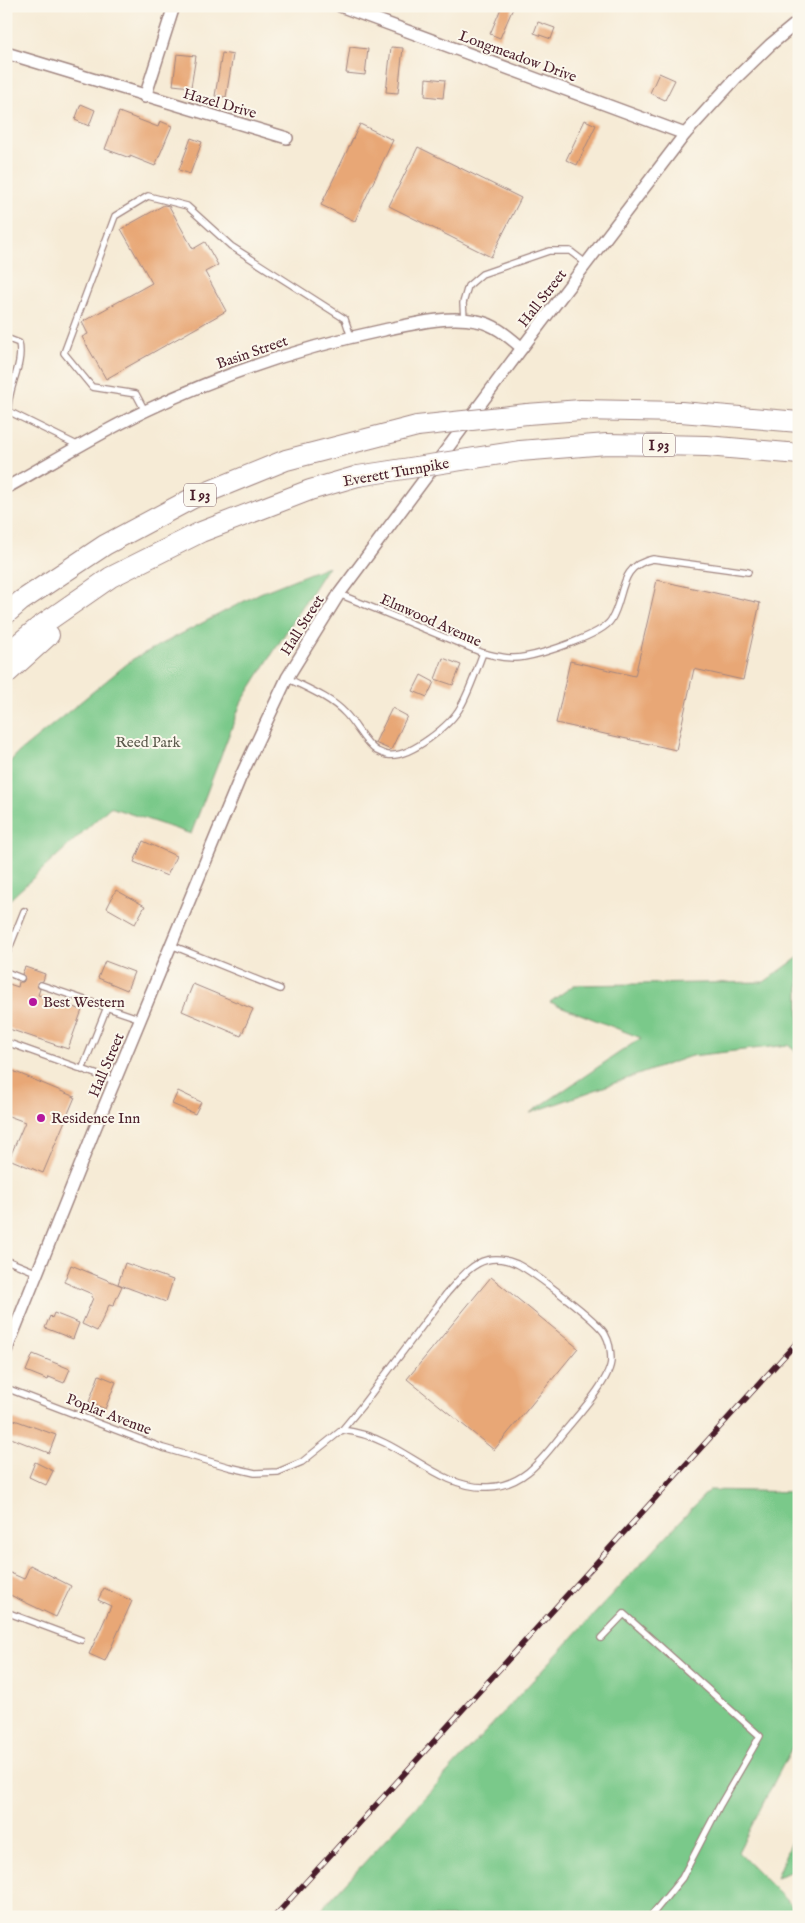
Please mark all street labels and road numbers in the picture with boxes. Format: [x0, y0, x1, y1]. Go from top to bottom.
street label: Longmeadow Drive [456, 26, 579, 87]
street label: Hazel Drive [181, 84, 259, 123]
street label: Hall Street [514, 266, 571, 331]
street label: Basin Street [214, 331, 290, 374]
road number: I 93 [643, 434, 675, 456]
street label: Everett Turnpike [342, 454, 451, 491]
road number: I 93 [184, 484, 216, 506]
street label: Elmwood Avenue [377, 590, 485, 651]
street label: Hall Street [276, 591, 329, 659]
street label: Hall Street [84, 1030, 129, 1100]
street label: Poplar Avenue [64, 1390, 154, 1439]

